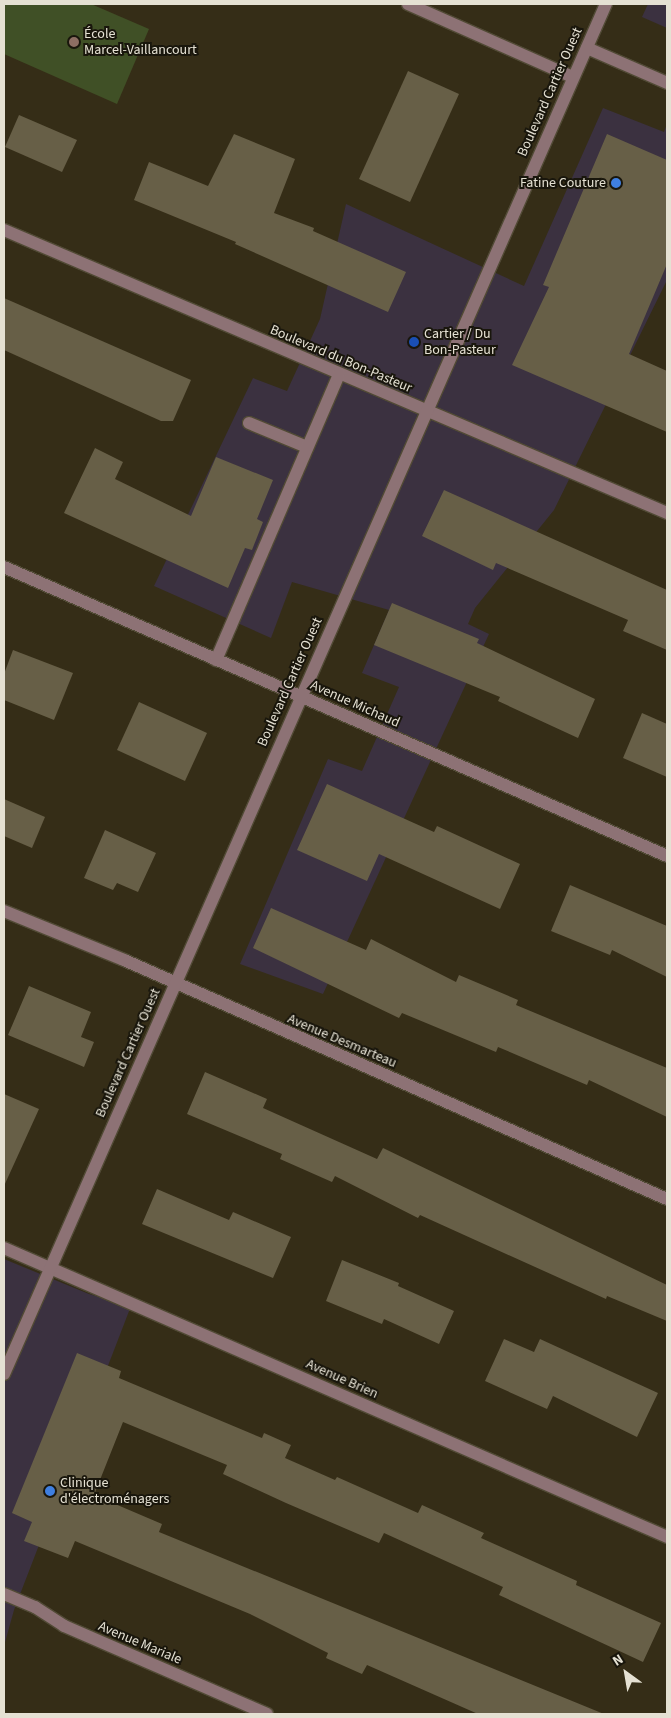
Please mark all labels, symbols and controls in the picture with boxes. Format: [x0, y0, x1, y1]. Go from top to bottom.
street label: Boulevard Cartier Ouest [514, 25, 586, 159]
place label: École Marcel-Vaillancourt [84, 26, 197, 58]
marker: École Marcel-Vaillancourt [68, 36, 80, 48]
place label: Fatine Couture [520, 175, 606, 191]
marker: Fatine Couture [610, 177, 622, 189]
street label: Boulevard du Bon-Pasteur [267, 321, 415, 397]
place label: Cartier / Du Bon-Pasteur [424, 326, 496, 358]
marker: Cartier / Du Bon-Pasteur [408, 336, 420, 348]
street label: Boulevard Cartier Ouest [254, 615, 326, 749]
street label: Avenue Michaud [308, 677, 402, 731]
street label: Boulevard Cartier Ouest [92, 986, 164, 1120]
street label: Avenue Desmarteau [285, 1010, 399, 1072]
street label: Avenue Brien [303, 1356, 381, 1402]
place label: Clinique d'électroménagers [60, 1475, 169, 1508]
marker: Clinique d'électroménagers [44, 1485, 56, 1497]
street label: Avenue Mariale [96, 1618, 184, 1668]
north arrow [601, 1648, 651, 1698]
text: N [609, 1649, 627, 1671]

